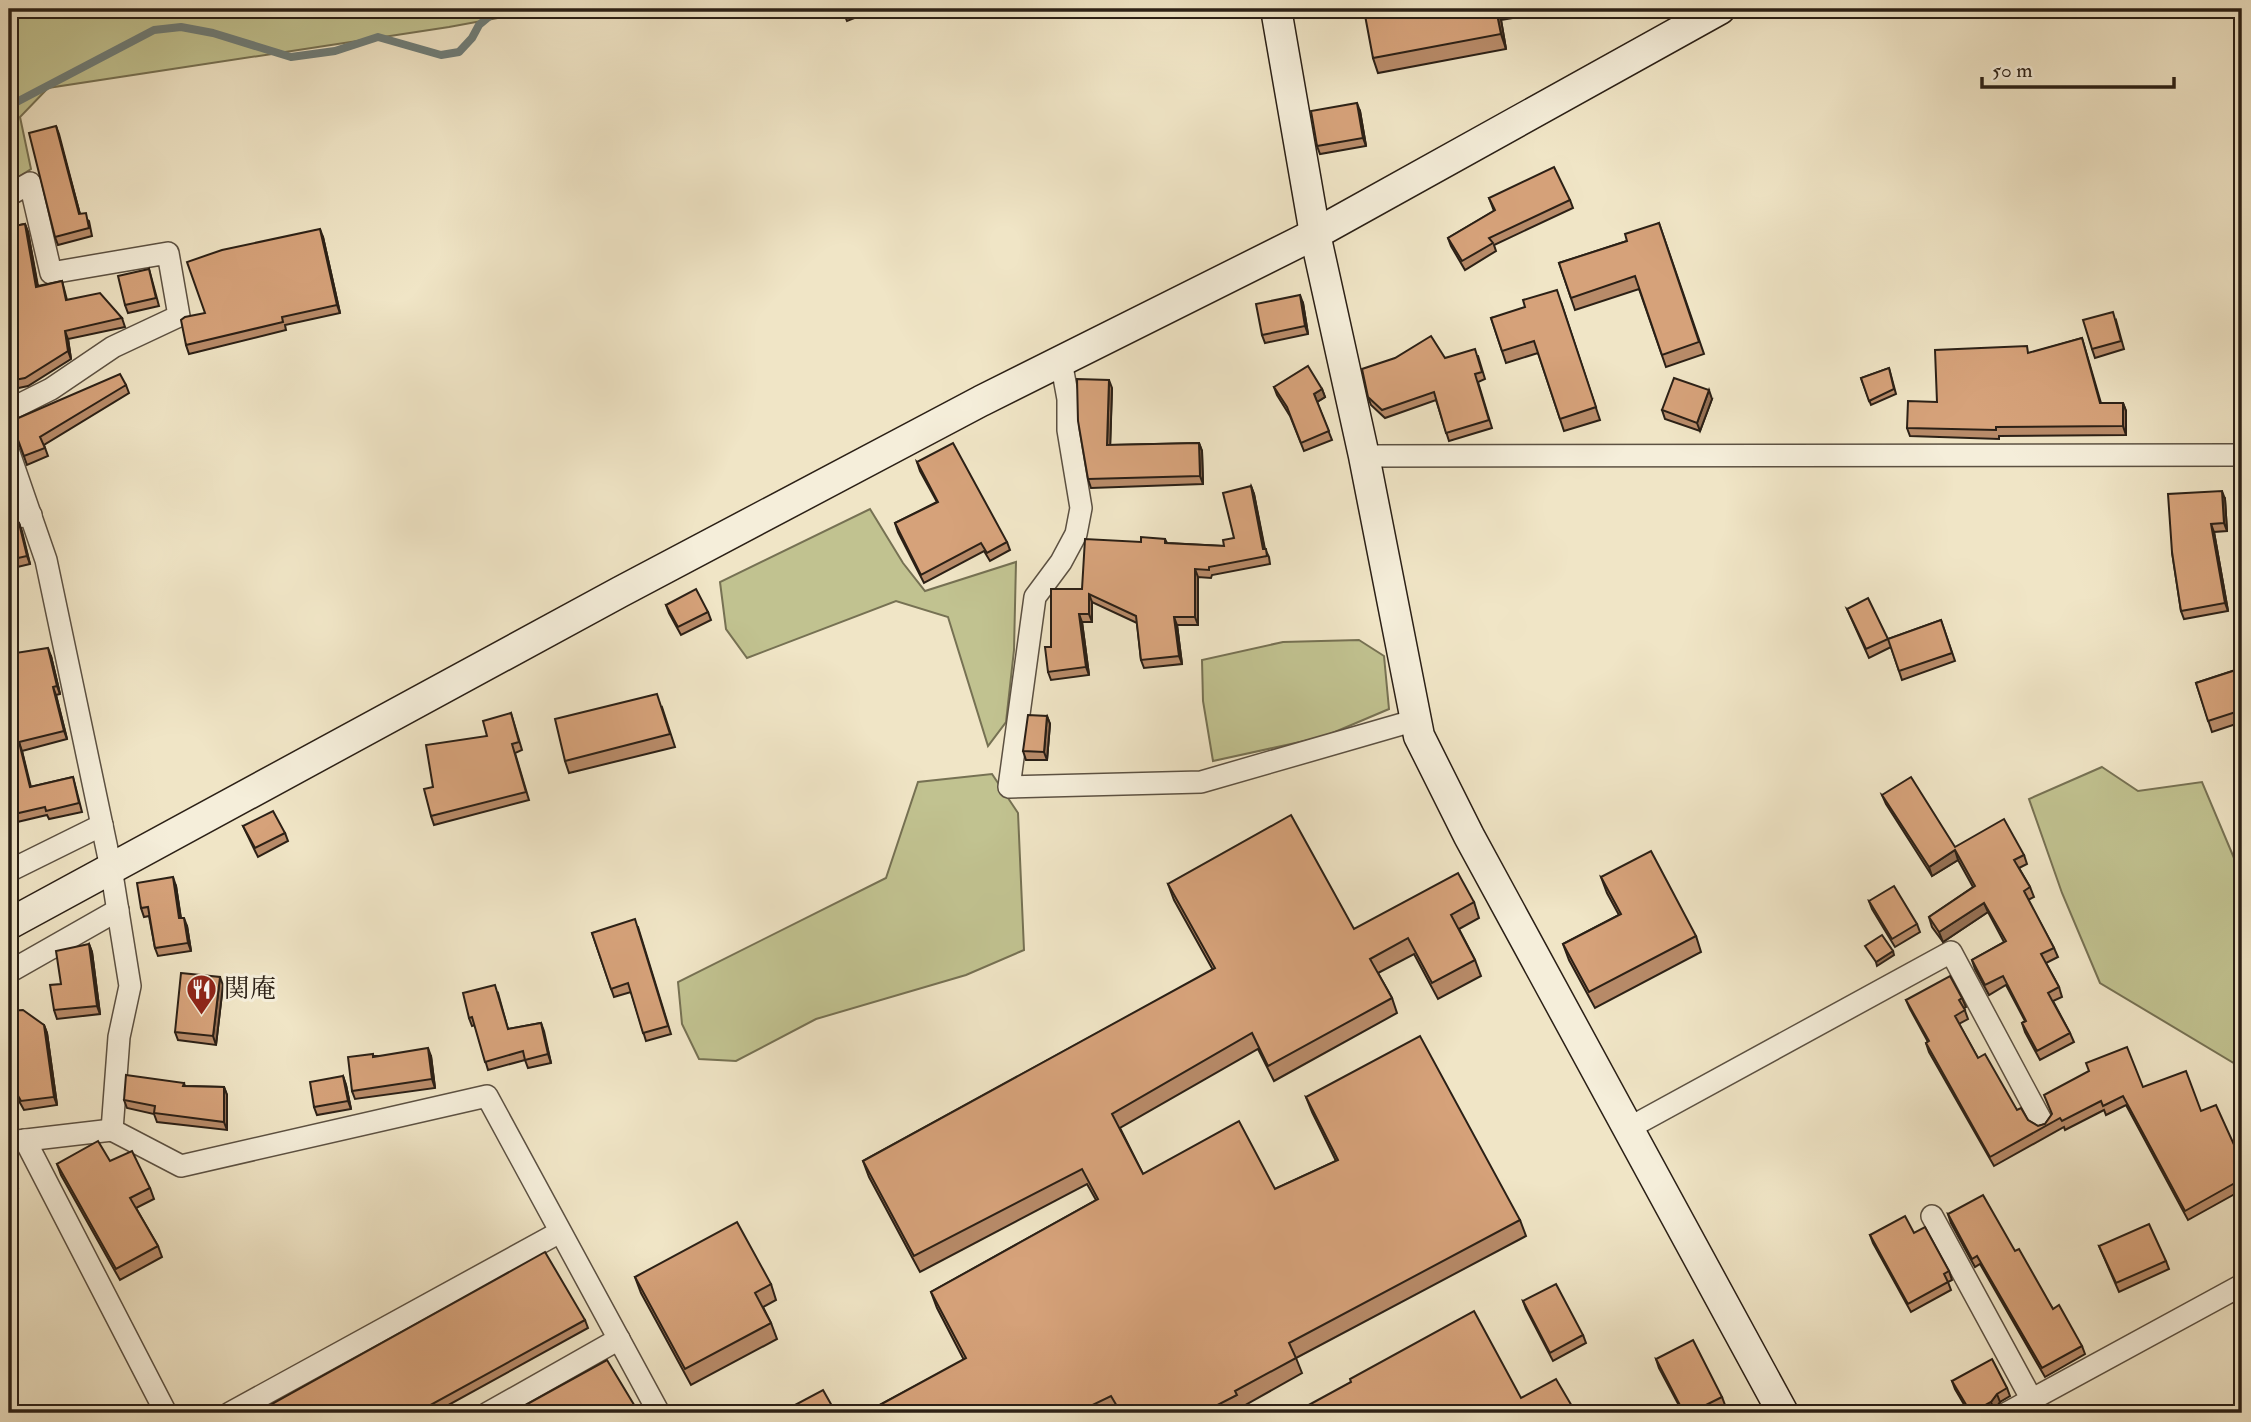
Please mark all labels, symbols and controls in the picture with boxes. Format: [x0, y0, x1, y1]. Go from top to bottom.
scale bar [1982, 46, 2174, 90]
text: 50 m [1992, 57, 2033, 84]
restaurant icon: 関庵 [184, 972, 218, 1016]
place label: 関庵 [224, 973, 276, 1005]

